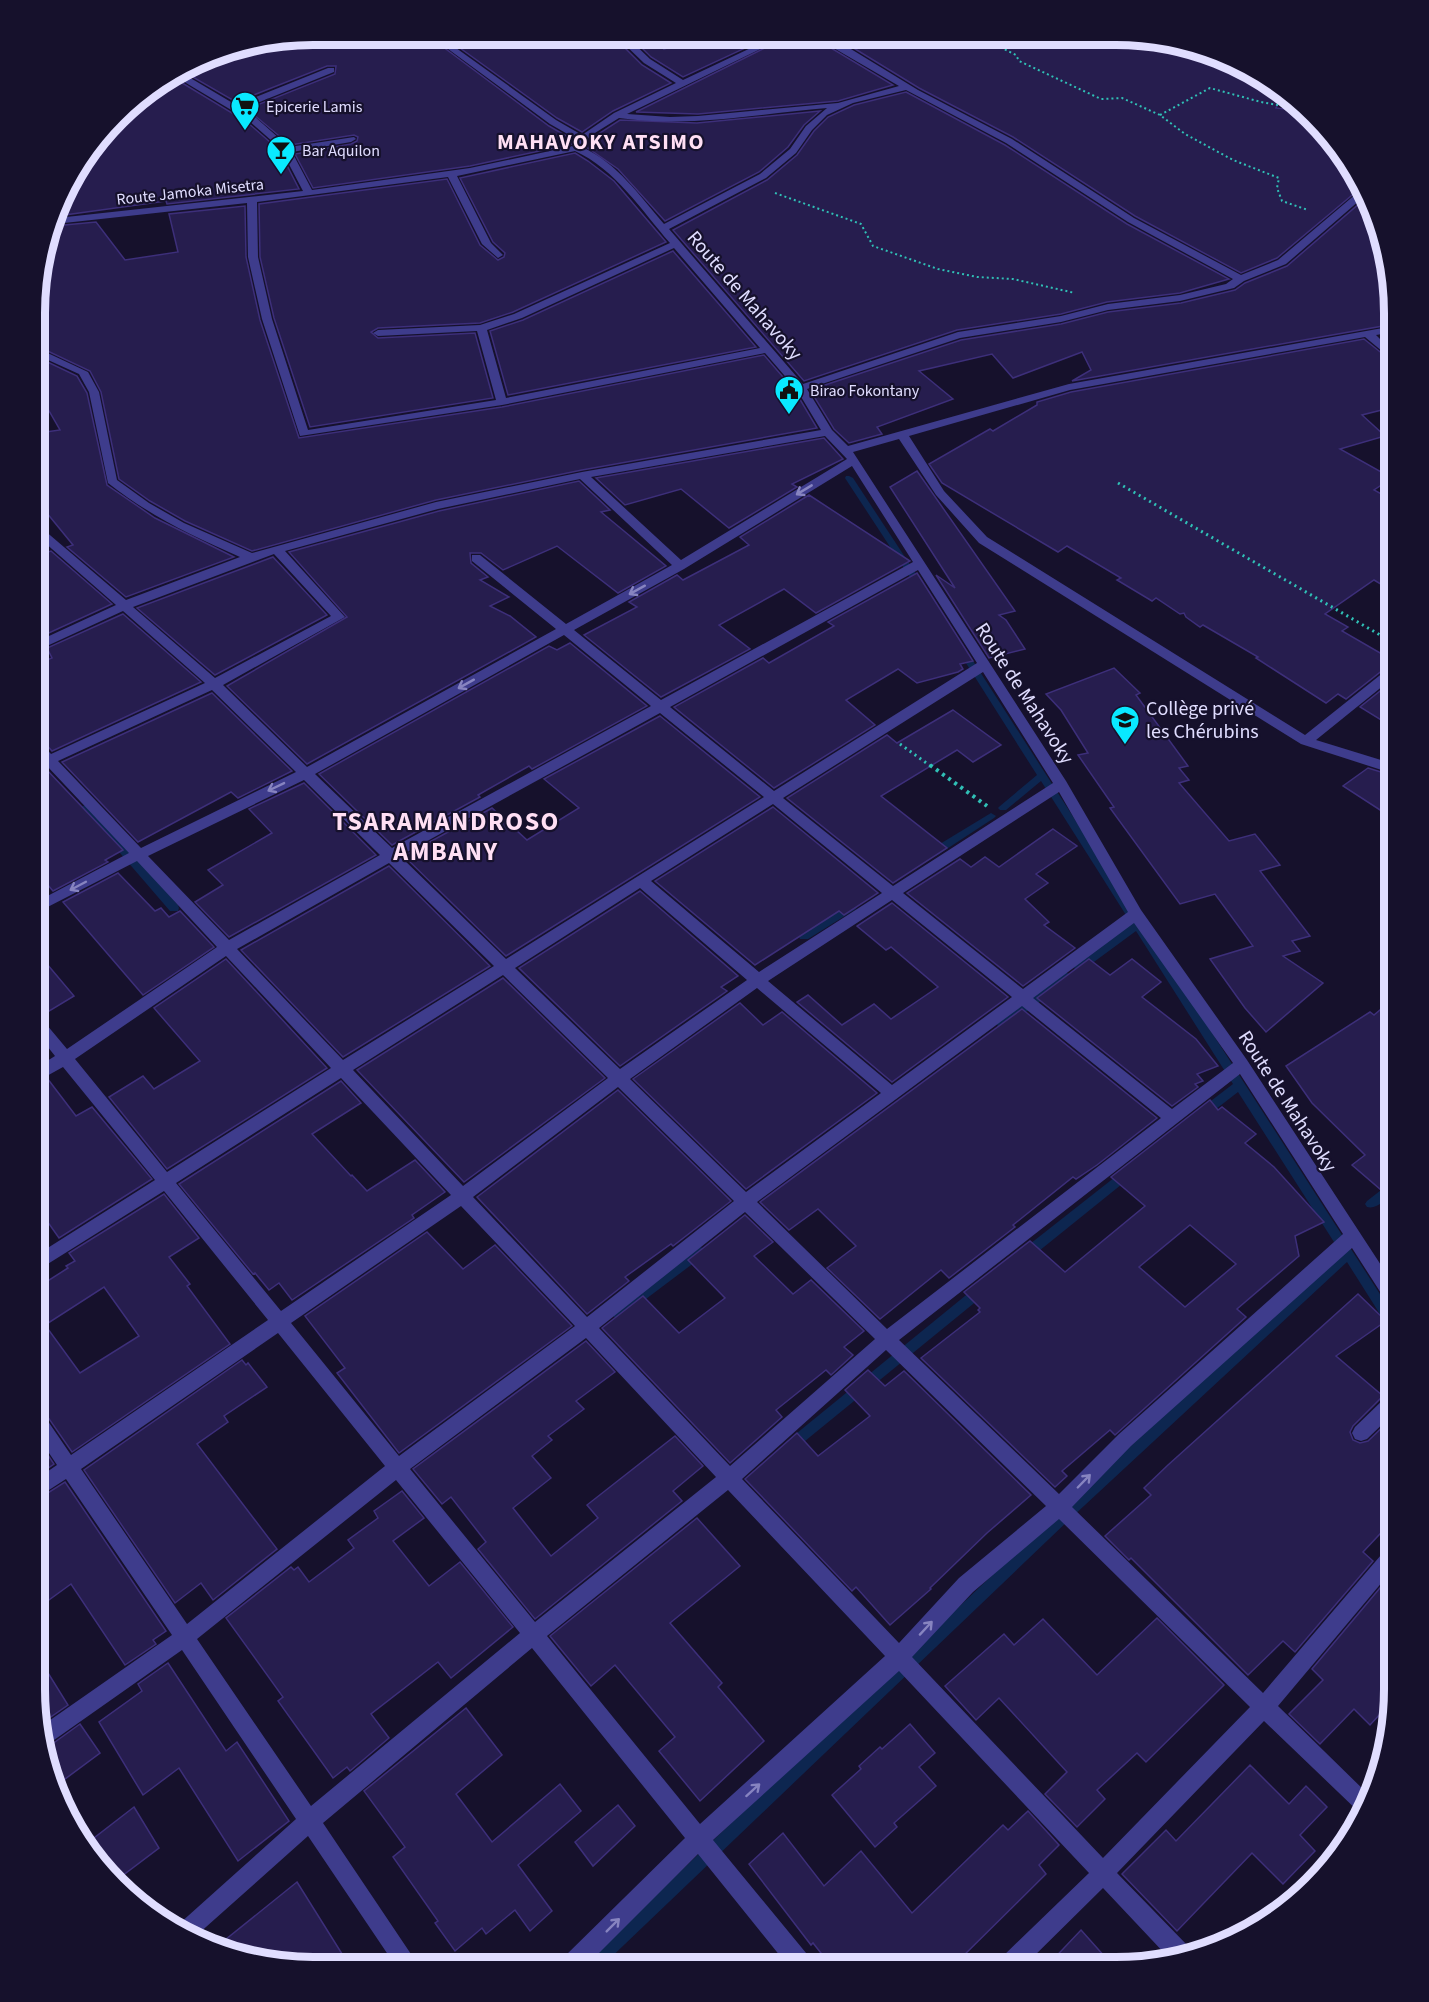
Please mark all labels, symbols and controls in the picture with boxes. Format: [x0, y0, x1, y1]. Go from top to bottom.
supermarket icon: Epicerie Lamis [229, 90, 261, 132]
place label: Epicerie Lamis [266, 96, 363, 118]
district label: MAHAVOKY ATSIMO [497, 126, 705, 158]
bar icon: Bar Aquilon [265, 134, 297, 176]
place label: Bar Aquilon [302, 140, 380, 162]
street label: Route Jamoka Misetra [115, 173, 265, 211]
street label: Route de Mahavoky [680, 225, 809, 367]
public building icon: Birao Fokontany [773, 374, 805, 416]
place label: Birao Fokontany [810, 380, 920, 402]
one-way arrow [796, 485, 813, 497]
one-way arrow [628, 585, 646, 596]
street label: Route de Mahavoky [968, 617, 1081, 770]
one-way arrow [458, 678, 475, 690]
place label: Collège privé les Chérubins [1146, 695, 1259, 746]
school or university icon: Collège privé les Chérubins [1109, 704, 1141, 746]
one-way arrow [268, 782, 286, 793]
district label: TSARAMANDROSO AMBANY [332, 803, 560, 870]
one-way arrow [70, 881, 88, 892]
street label: Route de Mahavoky [1231, 1025, 1344, 1178]
one-way arrow [1077, 1474, 1091, 1489]
one-way arrow [919, 1621, 933, 1636]
one-way arrow [746, 1783, 761, 1797]
one-way arrow [605, 1918, 620, 1932]

